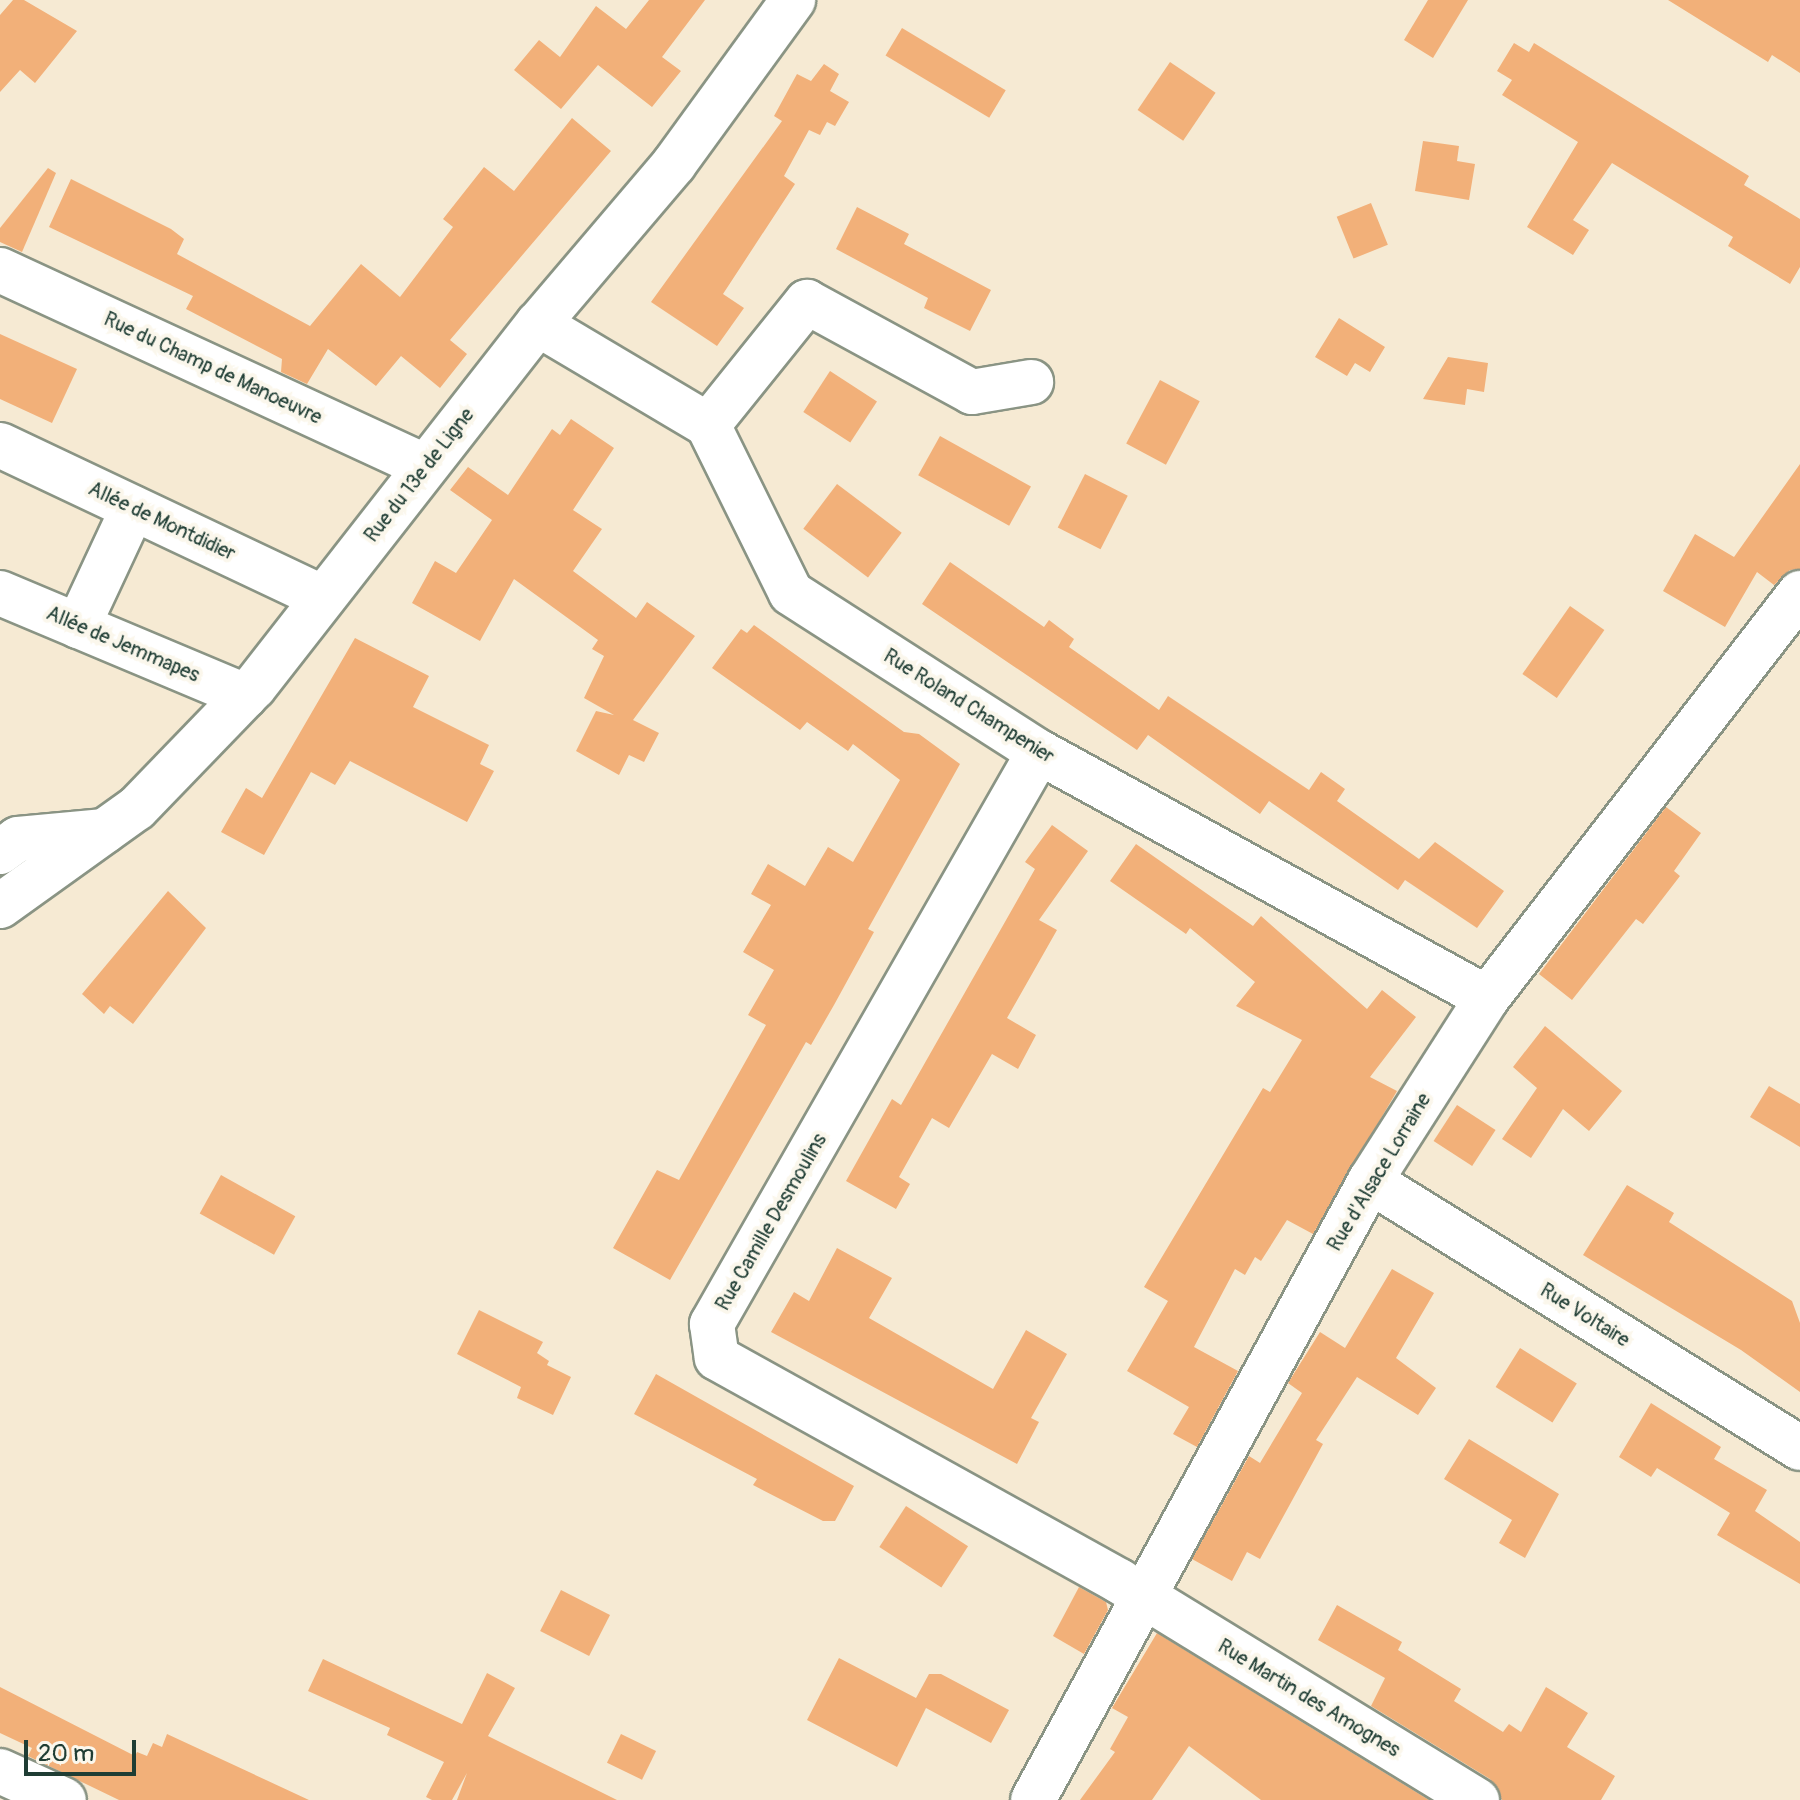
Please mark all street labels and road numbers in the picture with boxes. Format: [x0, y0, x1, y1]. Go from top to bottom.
street label: Rue du Champ de Manoeuvre [100, 307, 326, 429]
street label: Rue du 13e de Ligne [359, 403, 479, 547]
street label: Allée de Montdidier [85, 476, 239, 566]
street label: Allée de Jemmapes [43, 601, 203, 687]
street label: Rue Roland Champenier [879, 644, 1059, 768]
street label: Rue d'Alsace Lorraine [1322, 1089, 1436, 1255]
street label: Rue Camille Desmoulins [711, 1129, 831, 1315]
street label: Rue Voltaire [1536, 1278, 1634, 1352]
street label: Rue Martin des Amognes [1214, 1634, 1404, 1762]

